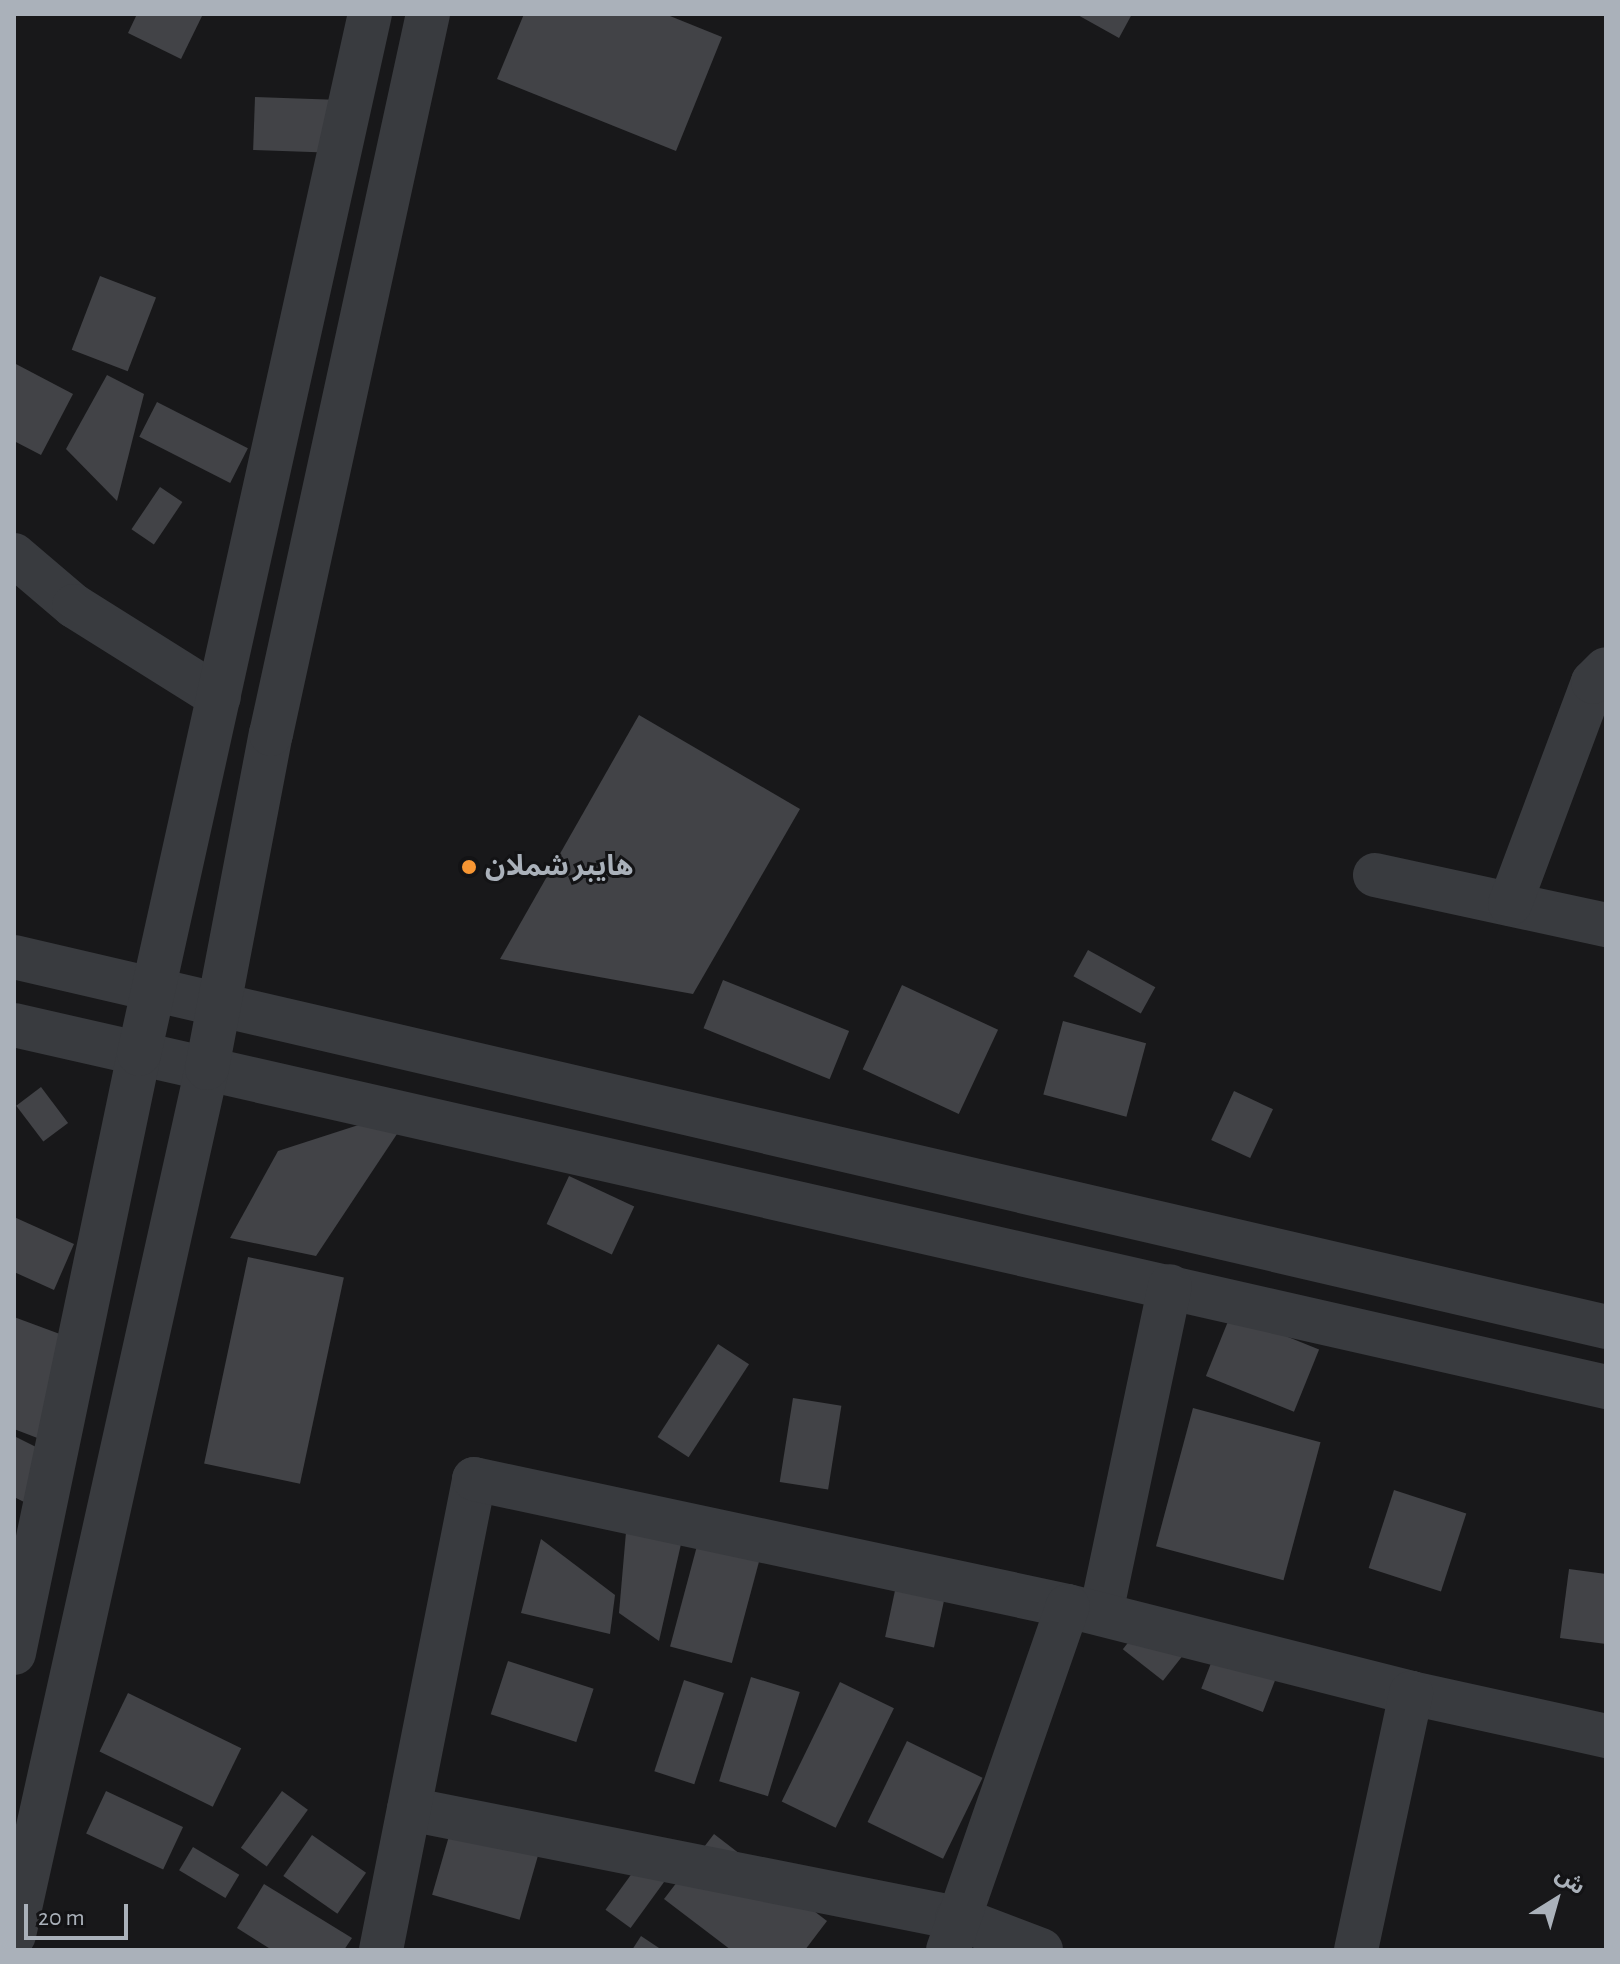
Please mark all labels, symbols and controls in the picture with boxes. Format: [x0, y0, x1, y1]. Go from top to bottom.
place label: هايبر شملان [485, 850, 633, 884]
marker: هايبر شملان [460, 858, 478, 876]
north arrow [1516, 1860, 1596, 1940]
text: ش [1552, 1863, 1589, 1899]
scale bar [28, 1888, 132, 1938]
text: 20 m [38, 1906, 85, 1930]

